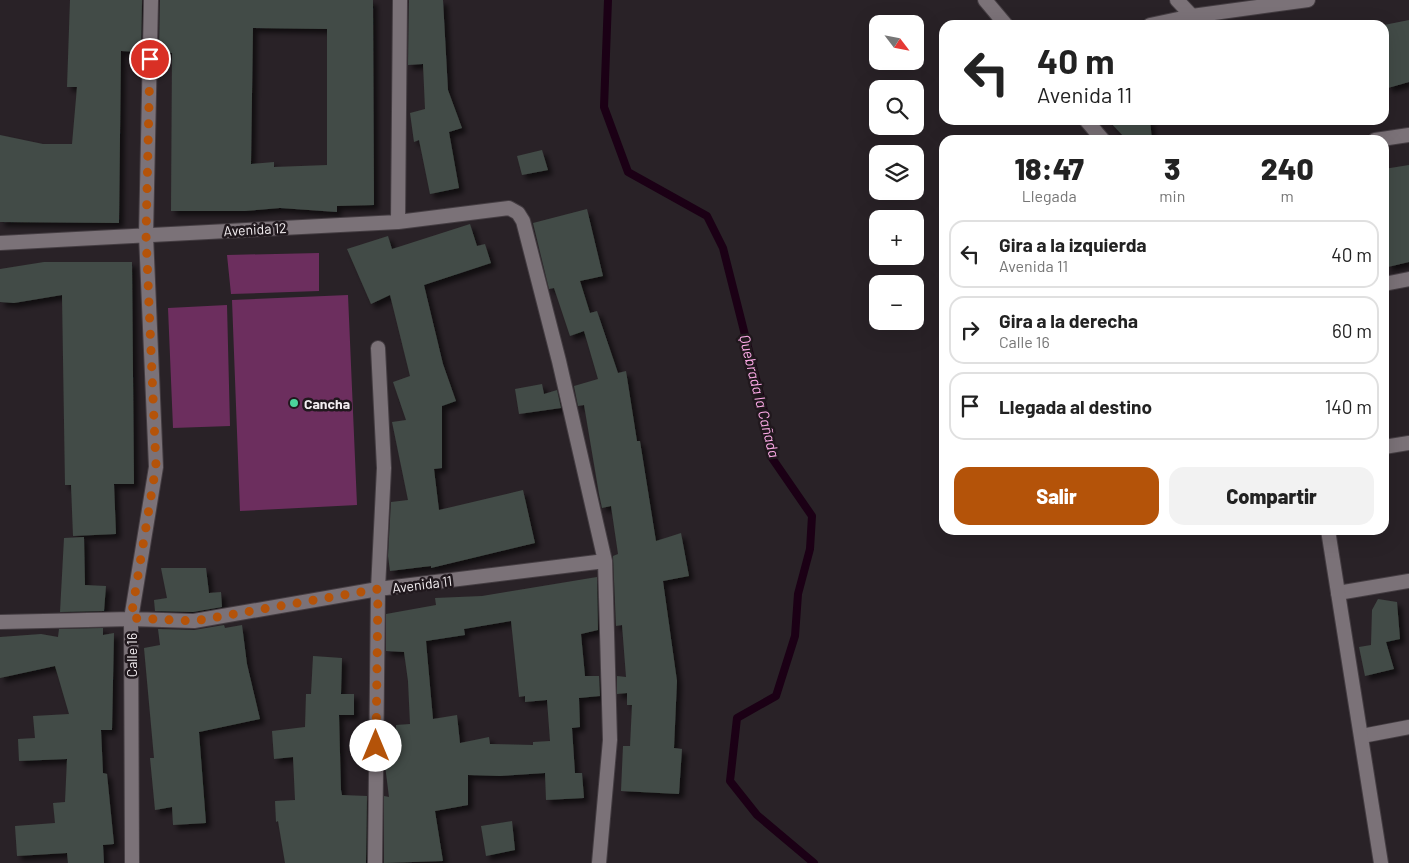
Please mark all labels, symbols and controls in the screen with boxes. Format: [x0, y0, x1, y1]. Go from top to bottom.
north arrow [869, 15, 924, 70]
map controls [869, 15, 924, 330]
pin [129, 38, 171, 80]
text: 40 m [1037, 39, 1114, 81]
icon: left [954, 40, 1019, 105]
icon: arrive [136, 45, 164, 73]
button: search [869, 80, 924, 135]
text: Avenida 11 [1037, 81, 1132, 107]
button: layers [869, 145, 924, 200]
text: 18:47 [1014, 150, 1084, 186]
text: 3 [1164, 150, 1181, 186]
text: 240 [1261, 150, 1314, 186]
text: Llegada [1022, 186, 1077, 205]
text: min [1159, 186, 1185, 205]
text: m [1281, 186, 1294, 205]
button: + [869, 210, 924, 265]
street label: Avenida 12 [223, 219, 287, 239]
text: Gira a la izquierda [999, 233, 1147, 256]
icon: left [956, 240, 984, 268]
text: 40 m [1331, 243, 1372, 266]
text: Avenida 11 [999, 256, 1068, 275]
button: − [869, 275, 924, 330]
text: Gira a la derecha [999, 309, 1138, 332]
icon: right [956, 316, 984, 344]
text: 60 m [1332, 319, 1372, 342]
text: Calle 16 [999, 332, 1050, 351]
water label: Quebrada la Cañada [736, 333, 784, 459]
icon: arrive [956, 392, 984, 420]
place label: Cancha [304, 395, 350, 412]
text: Llegada al destino [999, 395, 1152, 418]
text: 140 m [1325, 395, 1372, 418]
marker: Cancha [288, 397, 300, 409]
button: Salir [954, 467, 1159, 525]
button: Compartir [1169, 467, 1374, 525]
street label: Avenida 11 [391, 572, 453, 596]
street label: Calle 16 [123, 633, 140, 677]
position arrow [349, 719, 401, 771]

